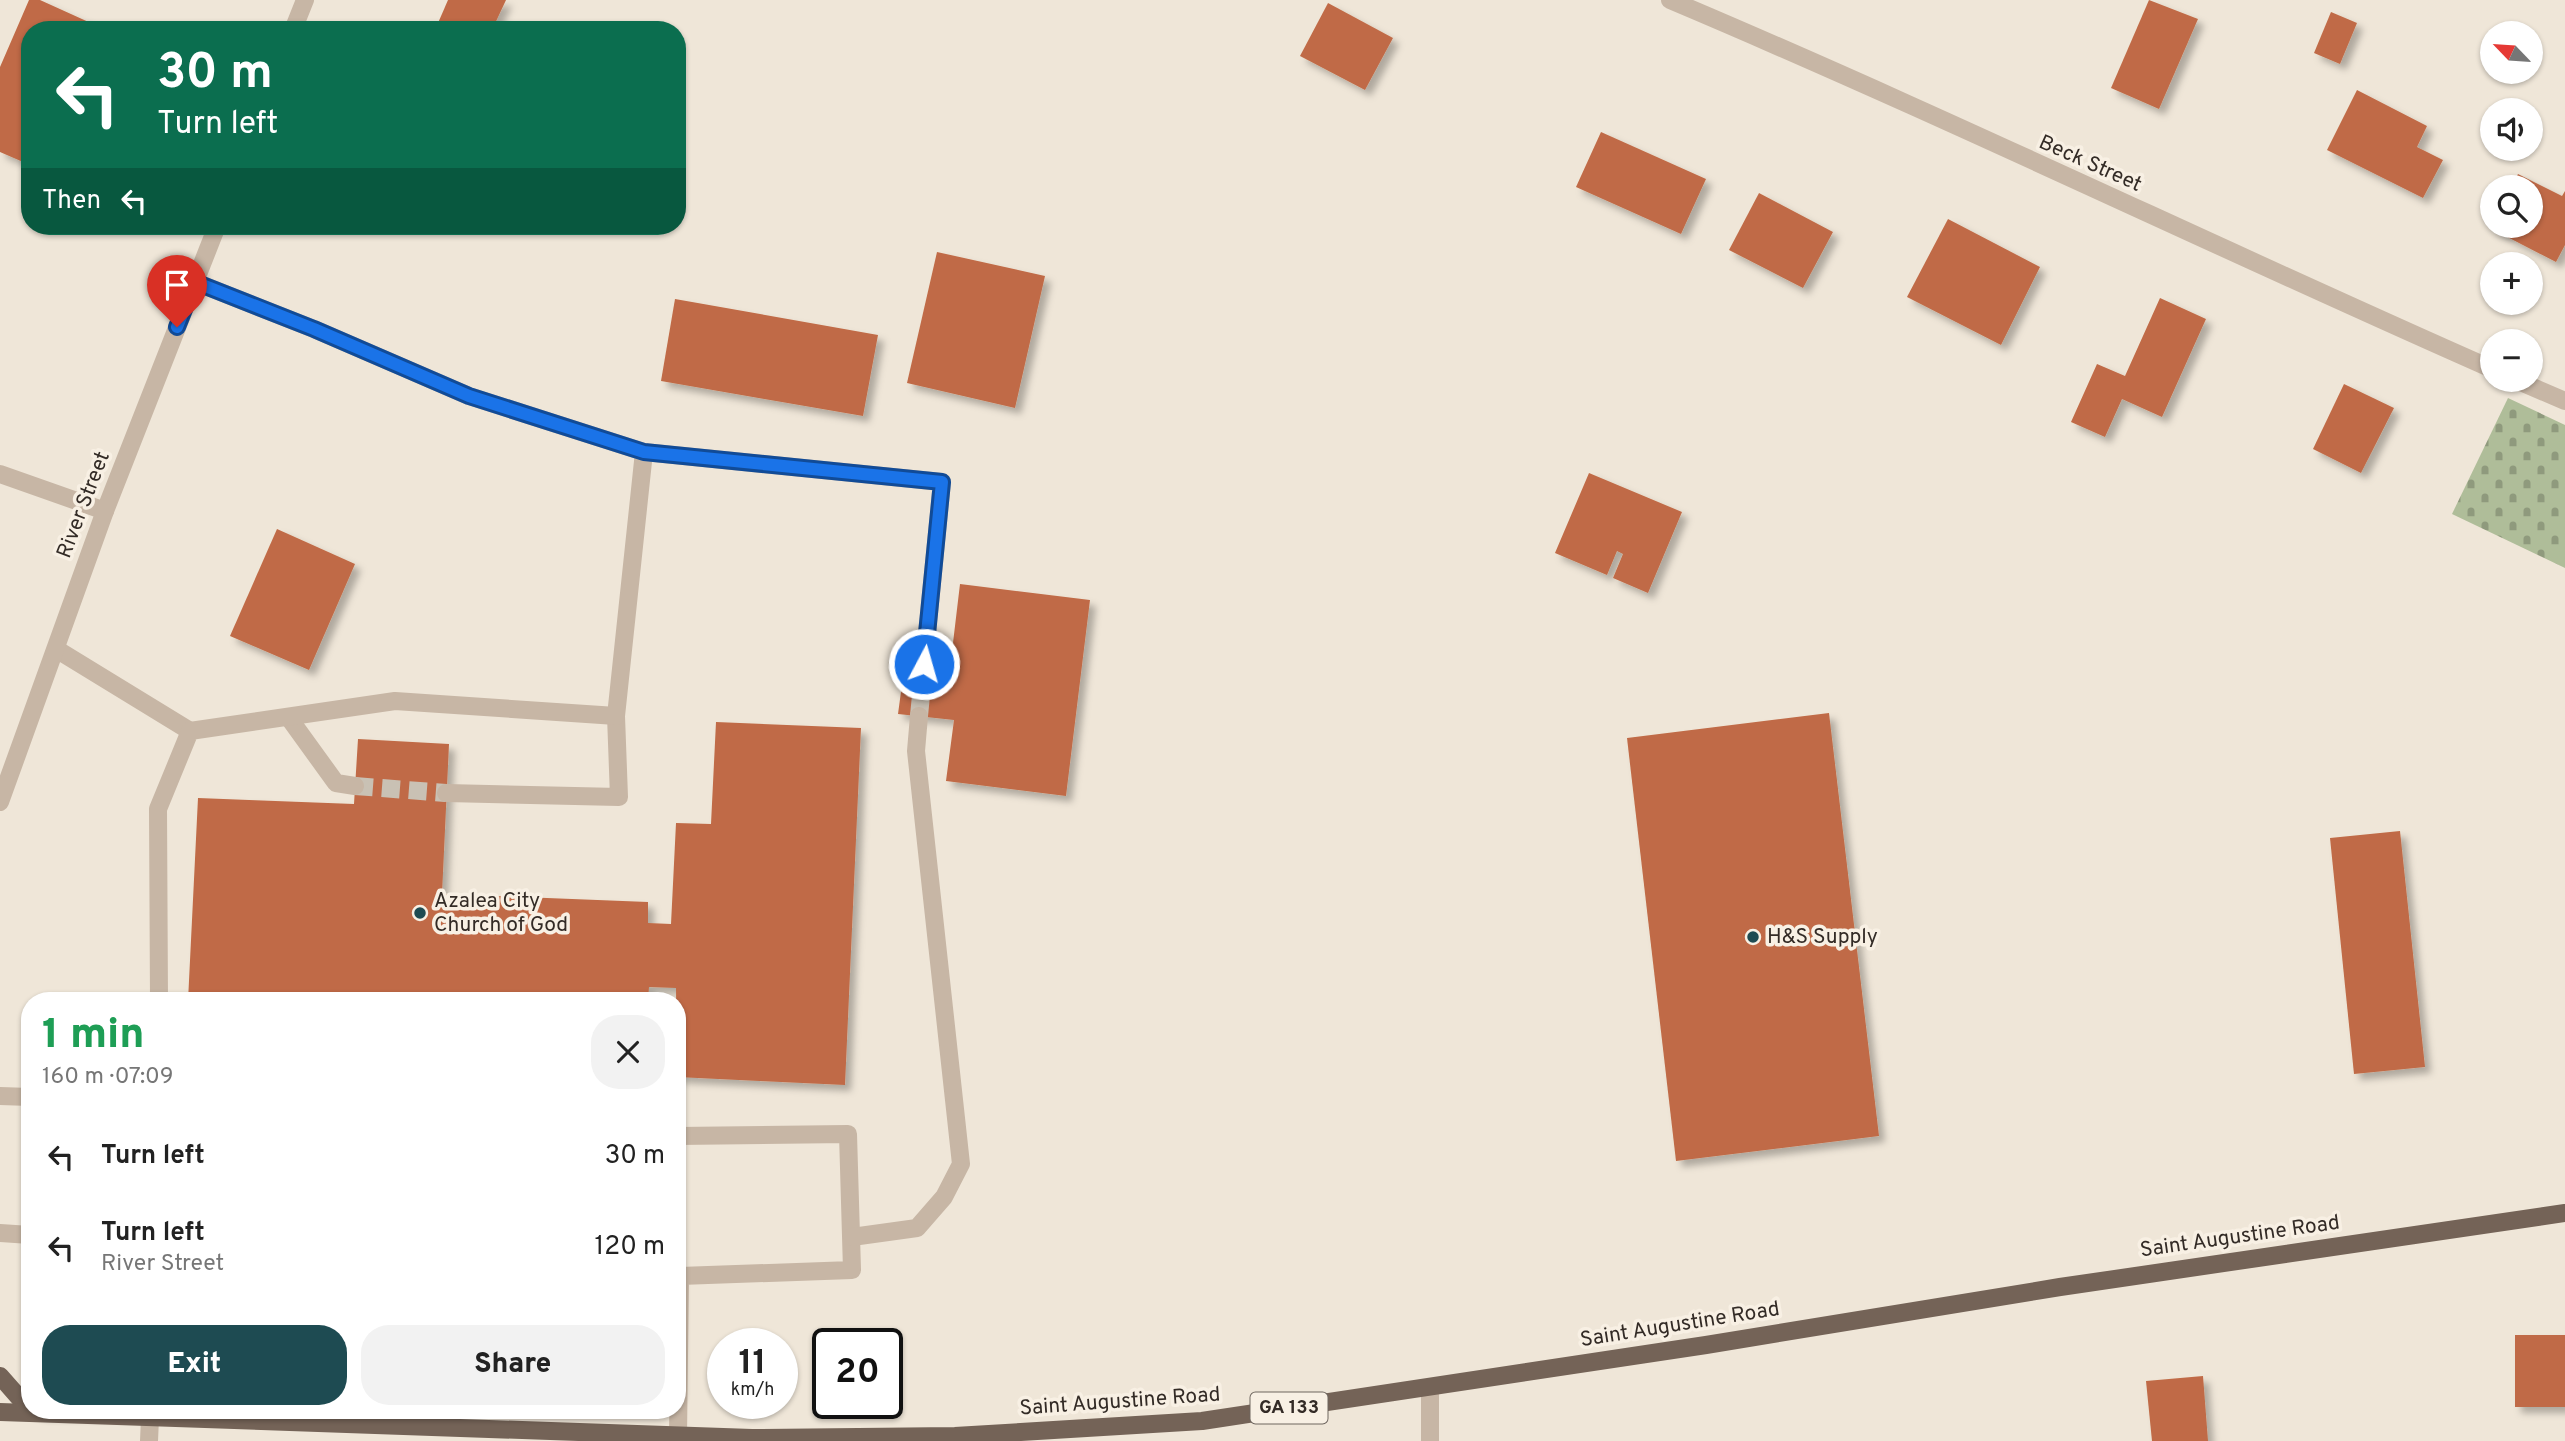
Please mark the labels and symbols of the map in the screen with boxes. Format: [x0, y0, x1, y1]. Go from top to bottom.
north arrow [2480, 21, 2543, 84]
street label: Beck Street [2034, 129, 2146, 199]
pin [147, 255, 207, 327]
street label: River Street [51, 448, 117, 562]
position arrow [887, 627, 961, 701]
place label: Azalea City Church of God [434, 888, 568, 939]
marker: Azalea City Church of God [412, 905, 428, 921]
place label: H&S Supply [1767, 924, 1878, 951]
marker: H&S Supply [1745, 929, 1761, 945]
street label: Saint Augustine Road [2138, 1210, 2342, 1264]
street label: Saint Augustine Road [1578, 1296, 1782, 1354]
speed limit sign: 20 [812, 1328, 903, 1419]
street label: Saint Augustine Road [1019, 1382, 1221, 1422]
road number: GA 133 [1250, 1392, 1328, 1424]

